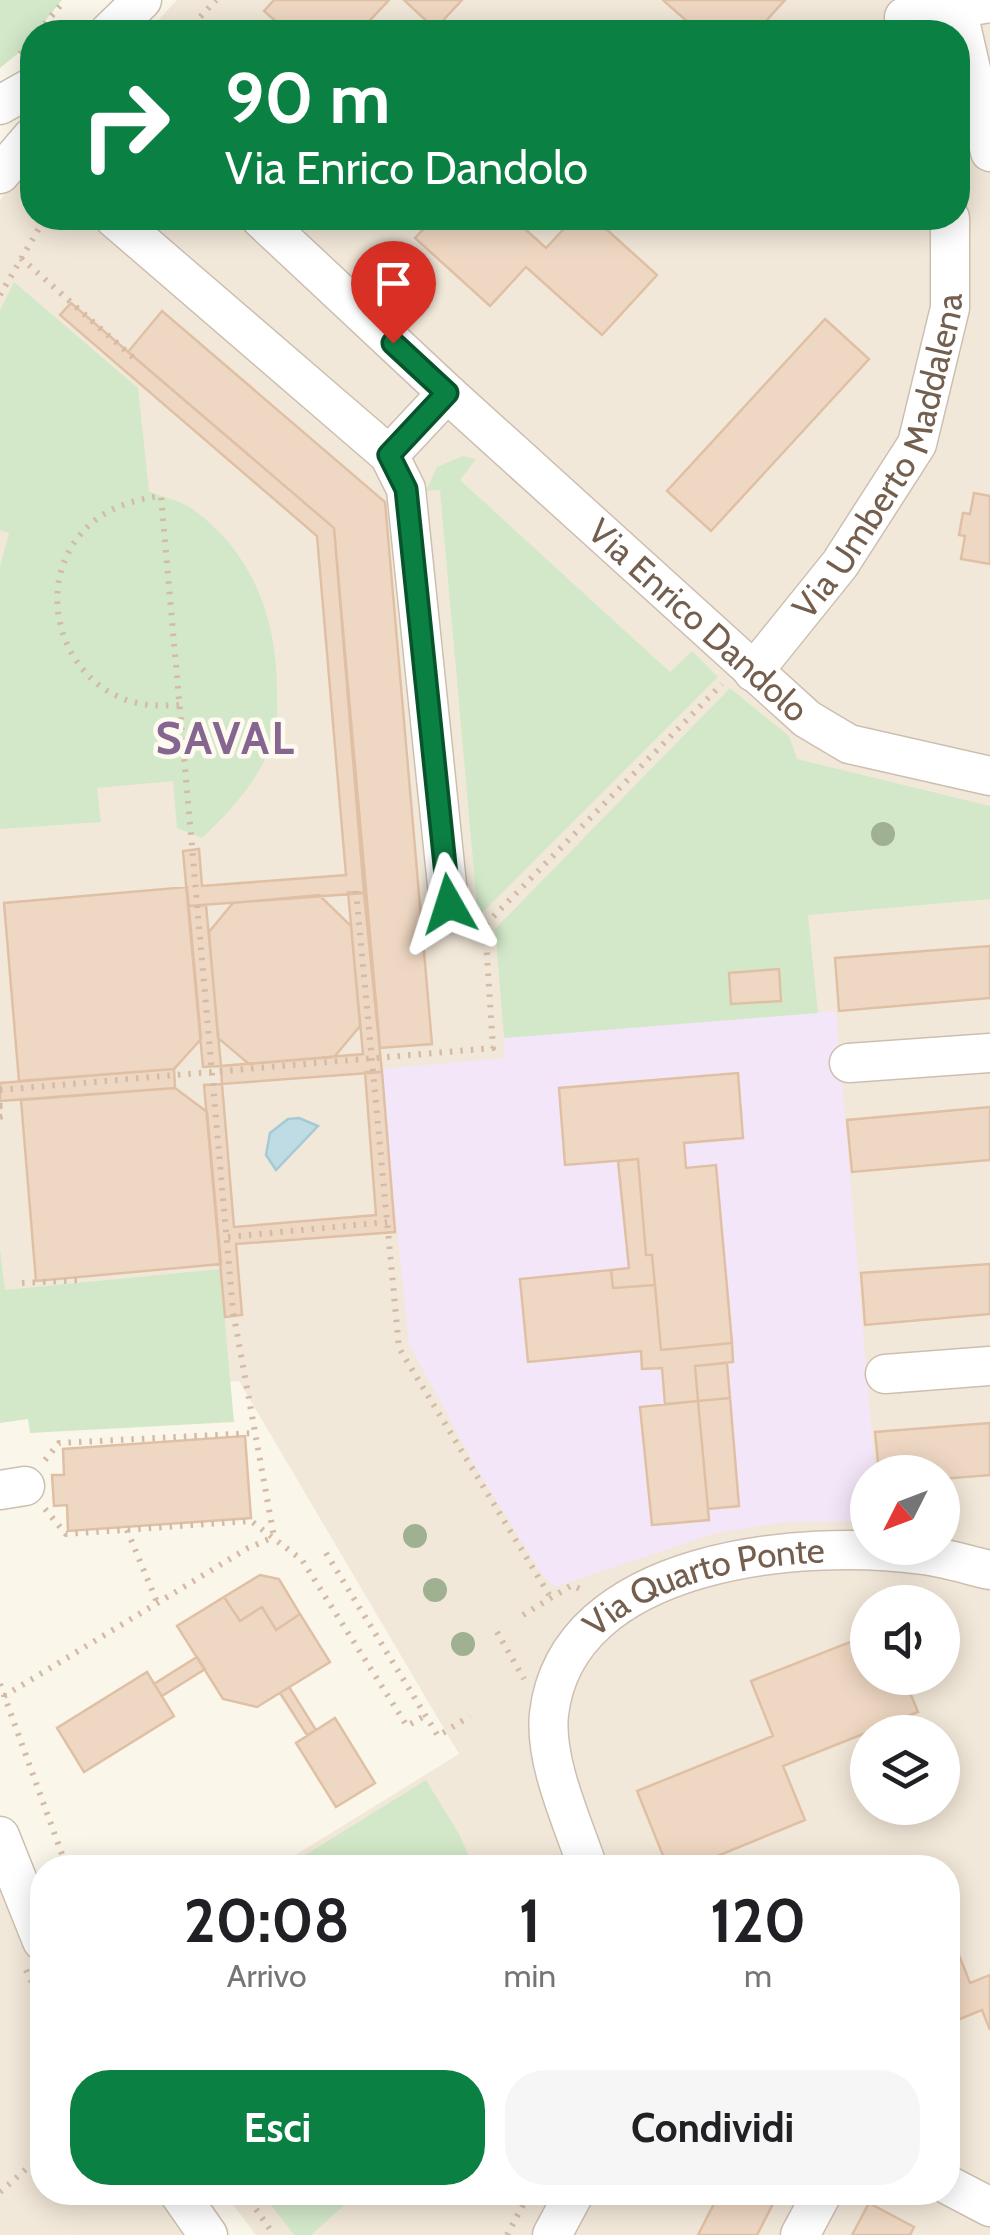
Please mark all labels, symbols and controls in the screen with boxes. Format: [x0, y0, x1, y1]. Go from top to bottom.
text: 90 m [225, 55, 390, 141]
icon: right [60, 60, 190, 190]
text: Via Enrico Dandolo [225, 141, 588, 195]
pin [351, 241, 436, 344]
icon: arrive [366, 256, 421, 311]
street label: Via Umberto Maddalena [783, 294, 971, 627]
street label: Via Enrico Dandolo [579, 509, 818, 731]
district label: SAVAL [155, 711, 297, 765]
position arrow [397, 852, 501, 956]
north arrow [850, 1455, 960, 1565]
map controls [850, 1455, 960, 1825]
street label: Via Quarto Ponte [574, 1528, 826, 1645]
button: sound [850, 1585, 960, 1695]
button: layers [850, 1715, 960, 1825]
text: 20:08 [184, 1884, 350, 1957]
text: 1 [519, 1884, 541, 1957]
text: 120 [710, 1884, 806, 1957]
text: Arrivo [227, 1956, 307, 1995]
text: min [504, 1956, 556, 1995]
text: m [744, 1956, 772, 1995]
button: Esci [70, 2070, 485, 2185]
button: Condividi [505, 2070, 920, 2185]

